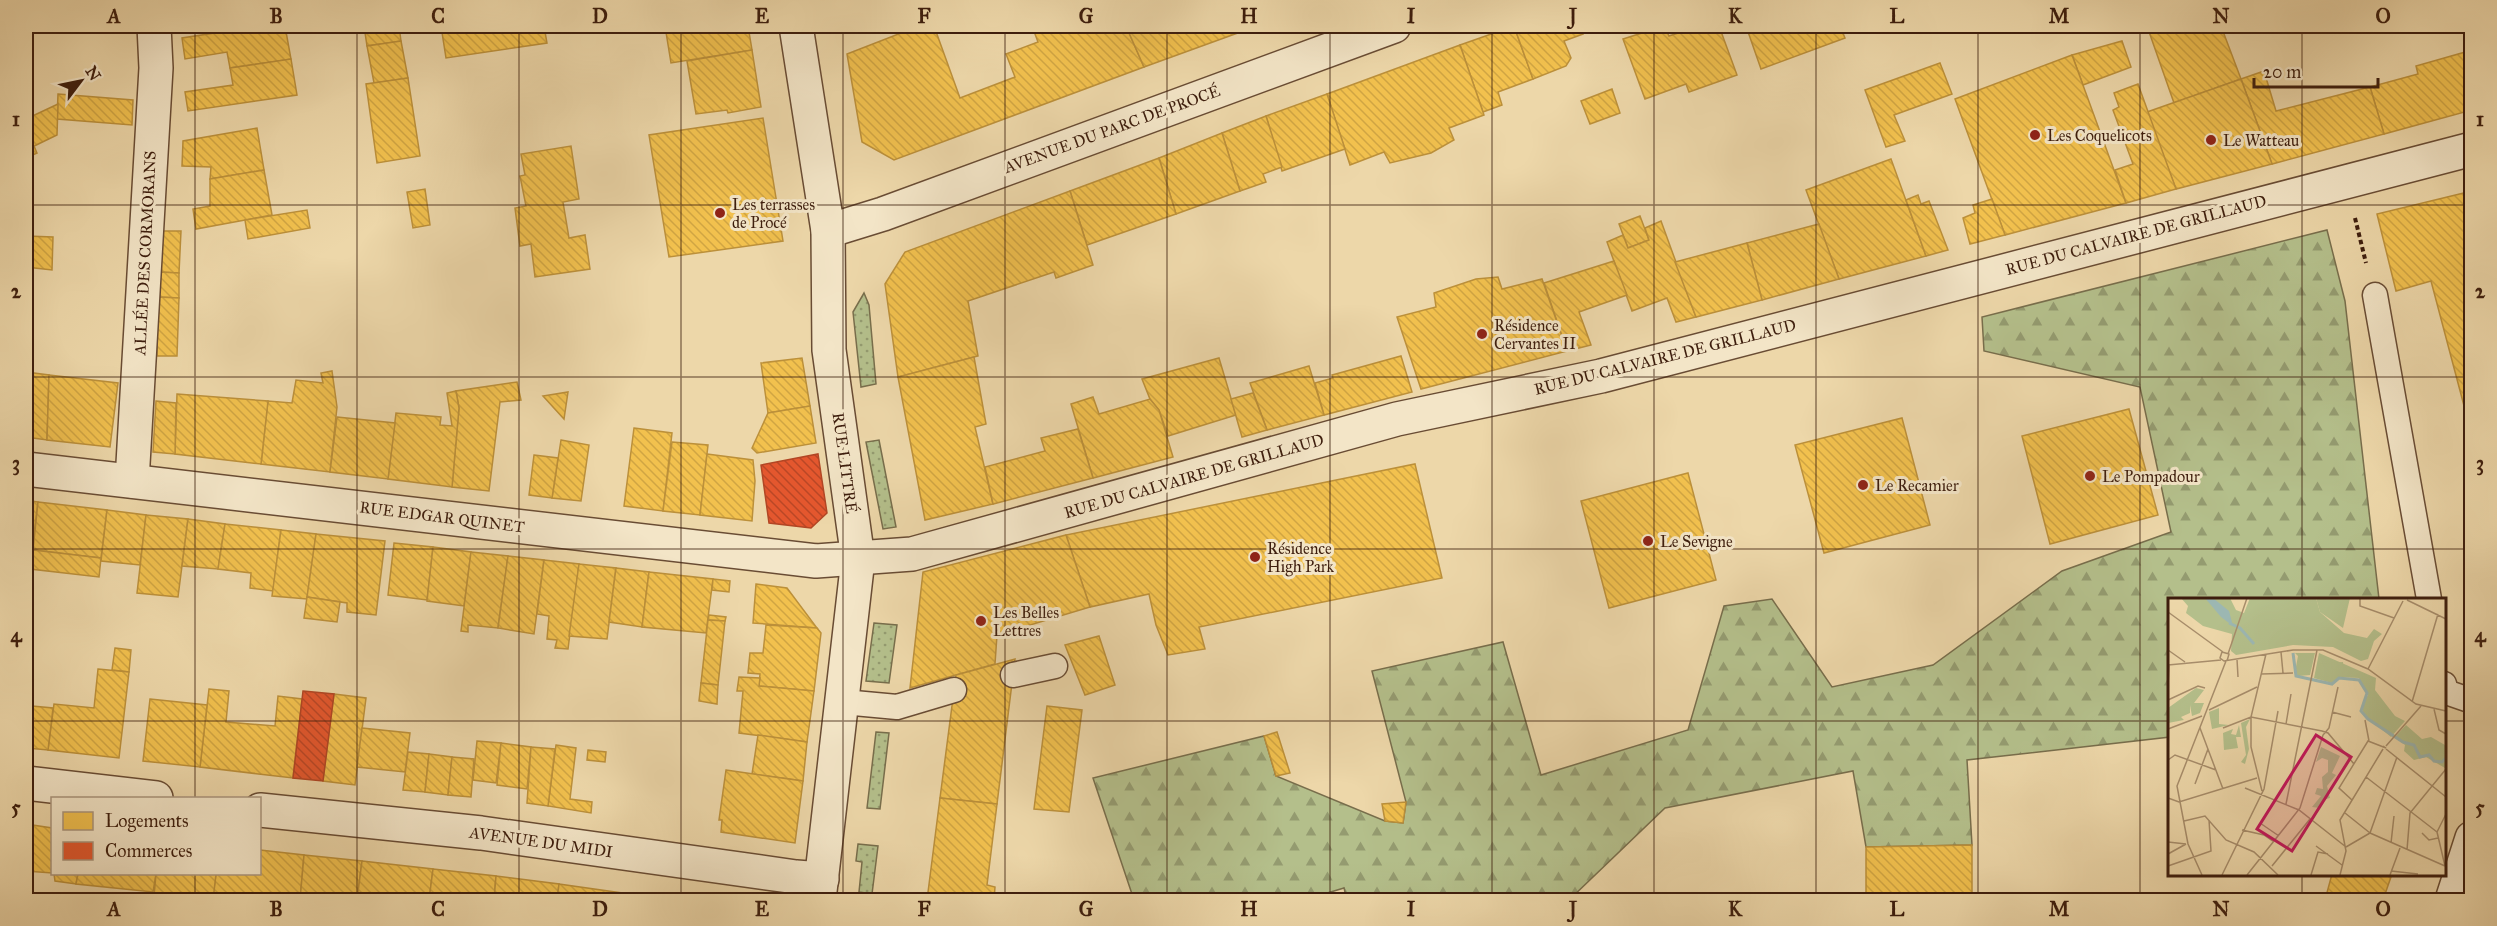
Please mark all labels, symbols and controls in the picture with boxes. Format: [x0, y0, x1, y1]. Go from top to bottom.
text: A [105, 4, 121, 28]
text: B [269, 4, 283, 28]
text: C [431, 4, 445, 28]
text: D [592, 4, 608, 28]
text: E [755, 4, 770, 28]
text: F [917, 4, 931, 28]
text: G [1079, 4, 1094, 28]
text: H [1240, 4, 1258, 28]
text: I [1407, 4, 1416, 28]
text: J [1566, 4, 1578, 30]
text: K [1728, 4, 1743, 28]
text: L [1890, 4, 1905, 28]
text: M [2049, 4, 2070, 28]
text: N [2213, 4, 2230, 28]
text: O [2375, 4, 2391, 28]
north arrow [51, 51, 111, 111]
scale bar [2254, 51, 2378, 89]
text: 20 m [2263, 61, 2301, 83]
text: N [82, 63, 105, 84]
street label: AVENUE DU PARC DE PROCÉ [1000, 79, 1223, 177]
text: 1 [12, 107, 20, 131]
text: 1 [2476, 107, 2484, 131]
place label: Les Coquelicots [2047, 126, 2152, 146]
marker: Les Coquelicots [2028, 128, 2042, 142]
place label: Le Watteau [2223, 131, 2300, 150]
marker: Le Watteau [2204, 133, 2218, 147]
street label: ALLÉE DES CORMORANS [128, 150, 160, 357]
street label: RUE DU CALVAIRE DE GRILLAUD [2003, 191, 2269, 279]
place label: Les terrasses de Procé [732, 195, 815, 232]
marker: Les terrasses de Procé [713, 206, 727, 220]
text: 2 [11, 279, 22, 303]
text: 2 [2475, 279, 2486, 303]
street label: RUE DU CALVAIRE DE GRILLAUD [1532, 315, 1798, 399]
place label: Résidence Cervantes II [1494, 316, 1576, 353]
marker: Résidence Cervantes II [1475, 327, 1489, 341]
street label: RUE LITTRÉ [829, 411, 863, 515]
street label: RUE DU CALVAIRE DE GRILLAUD [1062, 430, 1326, 522]
text: 3 [12, 451, 20, 476]
text: 3 [2476, 451, 2484, 476]
place label: Le Pompadour [2102, 467, 2200, 486]
marker: Le Pompadour [2083, 469, 2097, 483]
place label: Le Recamier [1875, 476, 1959, 495]
marker: Le Recamier [1856, 478, 1870, 492]
street label: RUE EDGAR QUINET [358, 497, 526, 537]
place label: Le Sevigne [1660, 532, 1733, 552]
marker: Le Sevigne [1641, 534, 1655, 548]
place label: Résidence High Park [1267, 539, 1335, 577]
marker: Résidence High Park [1248, 550, 1262, 564]
inset map [2168, 598, 2446, 875]
place label: Les Belles Lettres [993, 603, 1059, 640]
marker: Les Belles Lettres [974, 614, 988, 628]
text: 4 [10, 623, 22, 648]
text: 4 [2474, 623, 2486, 648]
text: 5 [11, 795, 21, 819]
text: 5 [2475, 795, 2485, 819]
legend [51, 797, 261, 875]
text: Logements [105, 810, 189, 833]
street label: AVENUE DU MIDI [467, 822, 614, 861]
text: Commerces [105, 840, 192, 862]
text: A [105, 897, 121, 921]
text: B [269, 897, 283, 921]
text: C [431, 897, 445, 921]
text: D [592, 897, 608, 921]
text: E [755, 897, 770, 921]
text: F [917, 897, 931, 921]
text: G [1079, 897, 1094, 921]
text: H [1240, 897, 1258, 921]
text: I [1407, 897, 1416, 921]
text: J [1566, 897, 1578, 923]
text: K [1728, 897, 1743, 921]
text: L [1890, 897, 1905, 921]
text: M [2049, 897, 2070, 921]
text: N [2213, 897, 2230, 921]
text: O [2375, 897, 2391, 921]

